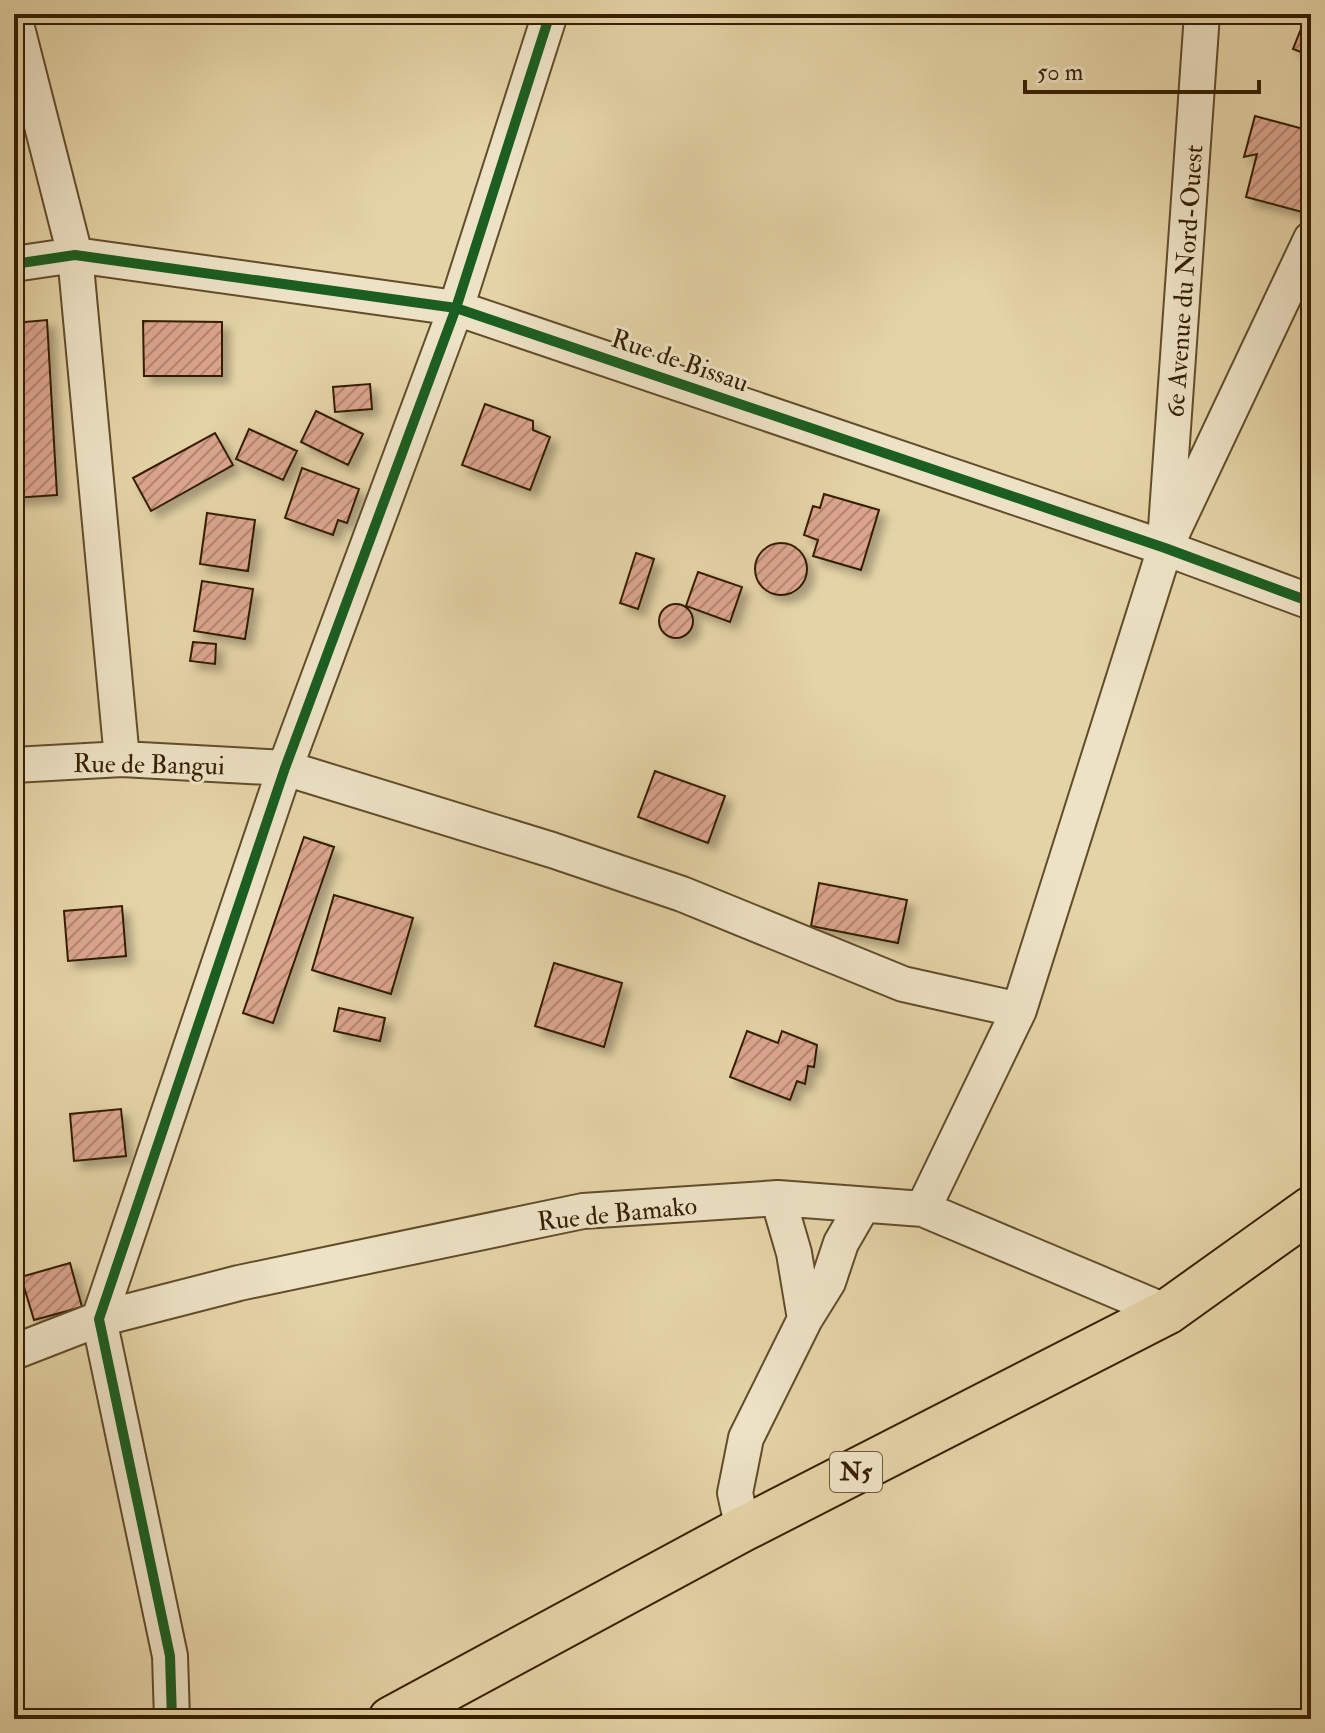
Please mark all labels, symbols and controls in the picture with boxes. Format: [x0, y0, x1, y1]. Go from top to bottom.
scale bar [1025, 44, 1259, 94]
text: 50 m [1037, 57, 1084, 88]
street label: 6e Avenue du Nord-Ouest [1160, 144, 1210, 418]
street label: Rue de Bissau [607, 323, 753, 399]
street label: Rue de Bangui [73, 748, 225, 782]
street label: Rue de Bamako [536, 1190, 699, 1238]
road number: N5 [830, 1452, 882, 1492]

